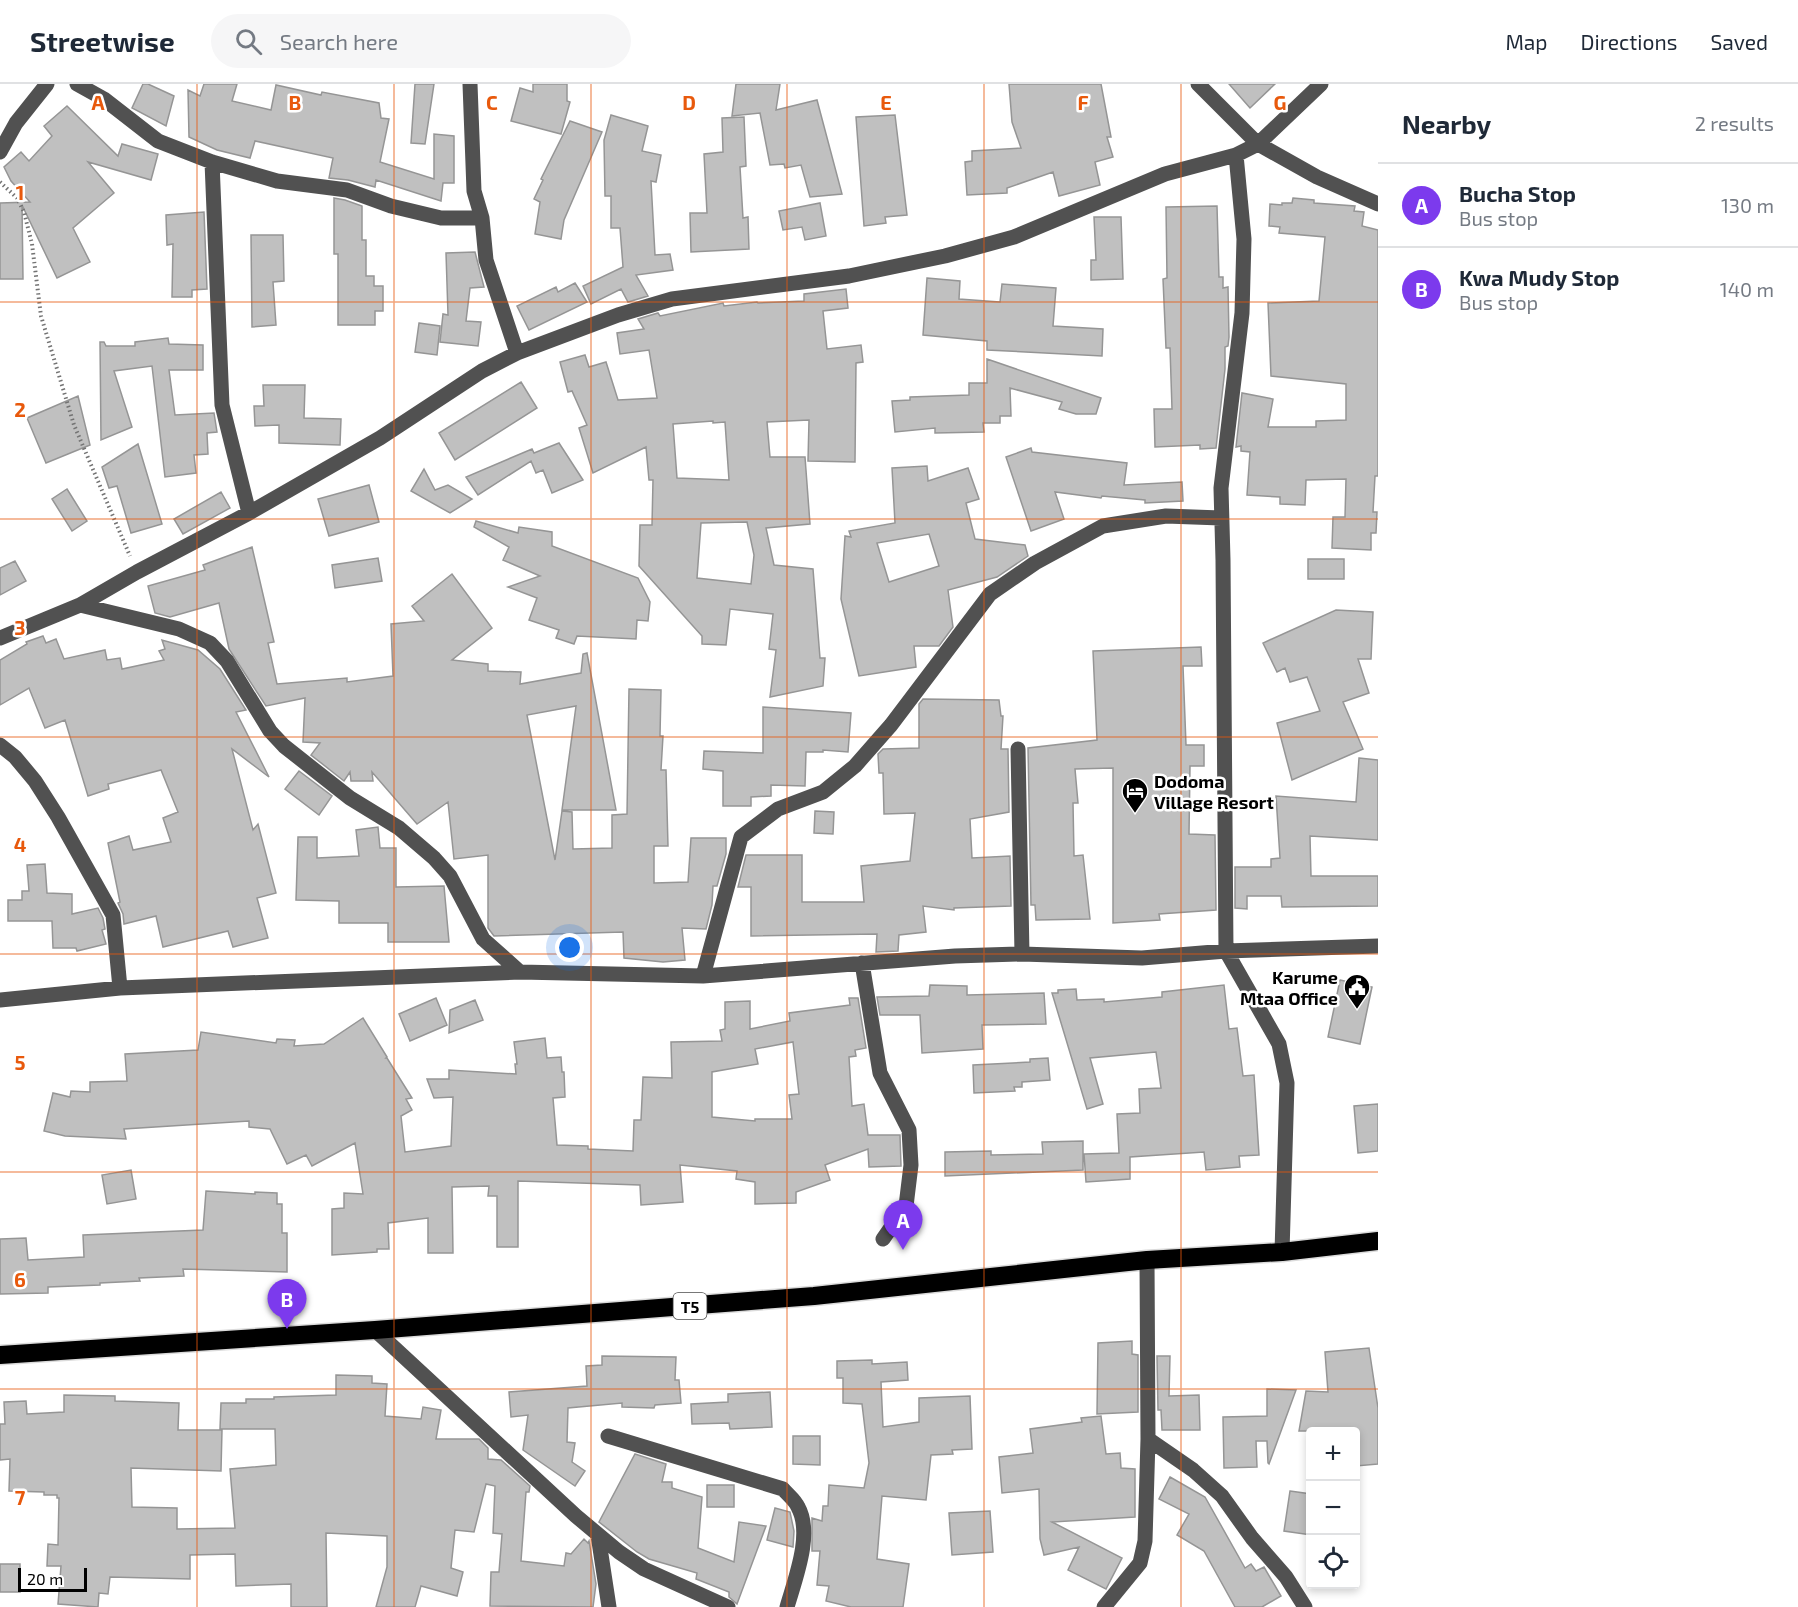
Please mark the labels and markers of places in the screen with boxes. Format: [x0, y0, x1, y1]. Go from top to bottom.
place label: Dodoma Village Resort [1154, 770, 1275, 813]
hotel icon: Dodoma Village Resort [1120, 776, 1150, 814]
place label: Karume Mtaa Office [1240, 966, 1338, 1009]
public building icon: Karume Mtaa Office [1342, 972, 1372, 1010]
pin: A [884, 1200, 922, 1250]
pin: B [268, 1280, 306, 1329]

